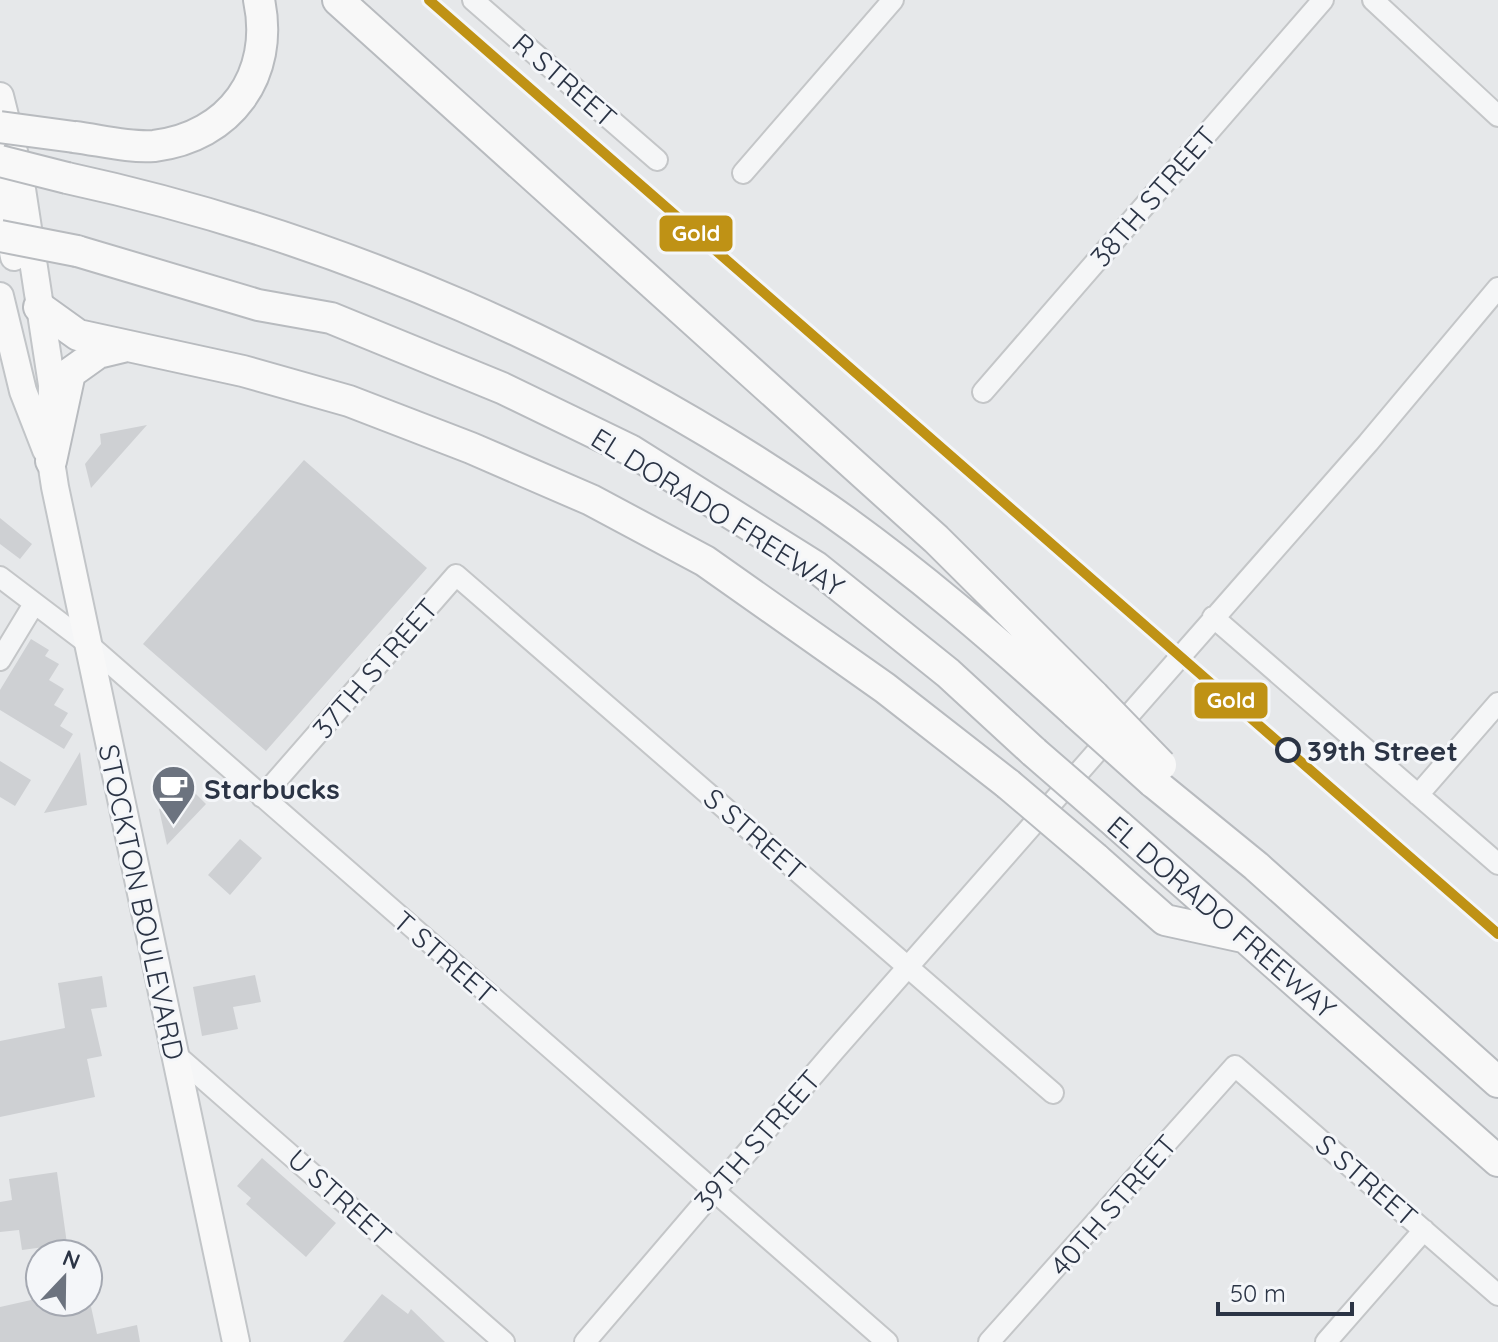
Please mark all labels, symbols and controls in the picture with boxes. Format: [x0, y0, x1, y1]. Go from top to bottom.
street label: R STREET [506, 25, 624, 135]
street label: 38TH STREET [1083, 119, 1223, 273]
line badge: Gold [658, 214, 734, 253]
text: Gold [672, 219, 720, 247]
street label: EL DORADO FREEWAY [585, 420, 851, 604]
street label: 37TH STREET [305, 591, 445, 745]
line badge: Gold [1193, 681, 1269, 720]
text: Gold [1207, 686, 1255, 714]
place label: 39th Street [1307, 733, 1458, 768]
marker: 39th Street [1276, 738, 1300, 762]
street label: STOCKTON BOULEVARD [91, 741, 193, 1063]
cafe icon: Starbucks [149, 764, 197, 827]
place label: Starbucks [204, 771, 340, 806]
street label: S STREET [697, 780, 813, 888]
street label: EL DORADO FREEWAY [1101, 808, 1344, 1026]
street label: T STREET [386, 903, 504, 1011]
street label: 39TH STREET [686, 1062, 828, 1218]
street label: S STREET [1309, 1126, 1425, 1234]
street label: 40TH STREET [1042, 1127, 1184, 1283]
street label: U STREET [281, 1141, 399, 1253]
north arrow [24, 1238, 104, 1318]
text: N [59, 1243, 84, 1275]
scale bar [1218, 1266, 1352, 1316]
text: 50 m [1230, 1278, 1286, 1308]

